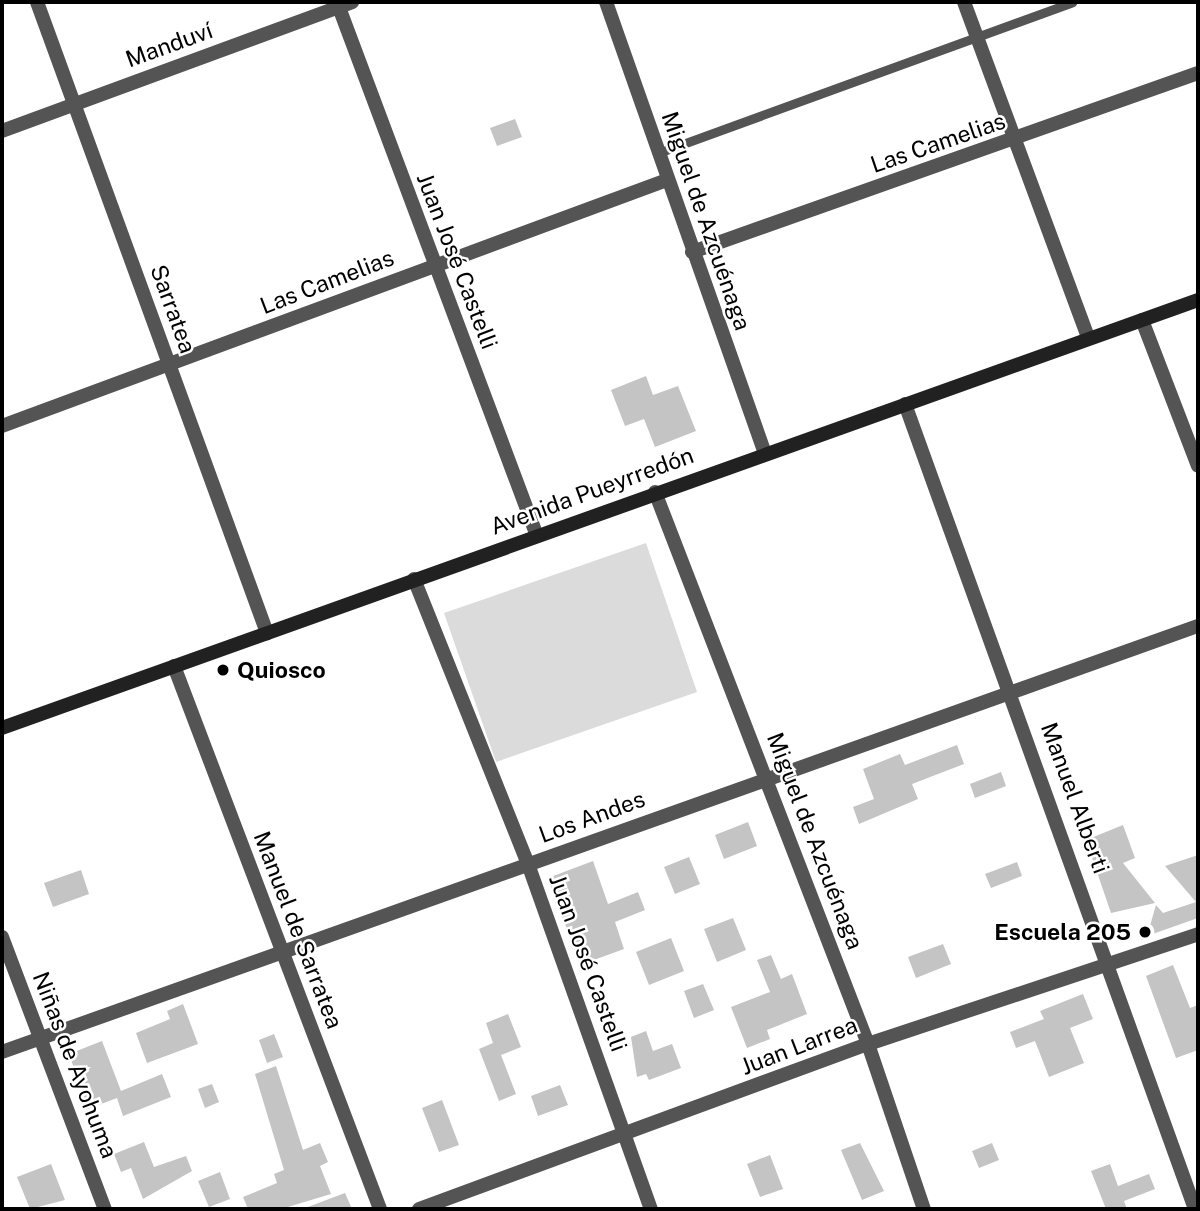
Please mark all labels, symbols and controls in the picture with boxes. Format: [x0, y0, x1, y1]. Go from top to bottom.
street label: Manduví [122, 17, 216, 73]
street label: Las Camelias [867, 107, 1009, 179]
street label: Miguel de Azcuénaga [655, 108, 757, 334]
street label: Juan José Castelli [411, 169, 503, 353]
street label: Las Camelias [256, 244, 398, 320]
street label: Sarratea [144, 261, 202, 357]
street label: Avenida Pueyrredón [487, 441, 697, 541]
place label: Quiosco [237, 656, 326, 684]
marker: Quiosco [215, 662, 231, 678]
street label: Manuel Alberti [1035, 719, 1115, 877]
street label: Miguel de Azcuénaga [761, 729, 869, 953]
street label: Los Andes [535, 785, 649, 849]
street label: Manuel de Sarratea [248, 827, 348, 1033]
street label: Juan José Castelli [543, 871, 633, 1055]
place label: Escuela 205 [994, 918, 1131, 946]
marker: Escuela 205 [1137, 924, 1153, 940]
street label: Niñas de Ayohuma [27, 968, 123, 1162]
street label: Juan Larrea [737, 1011, 861, 1081]

